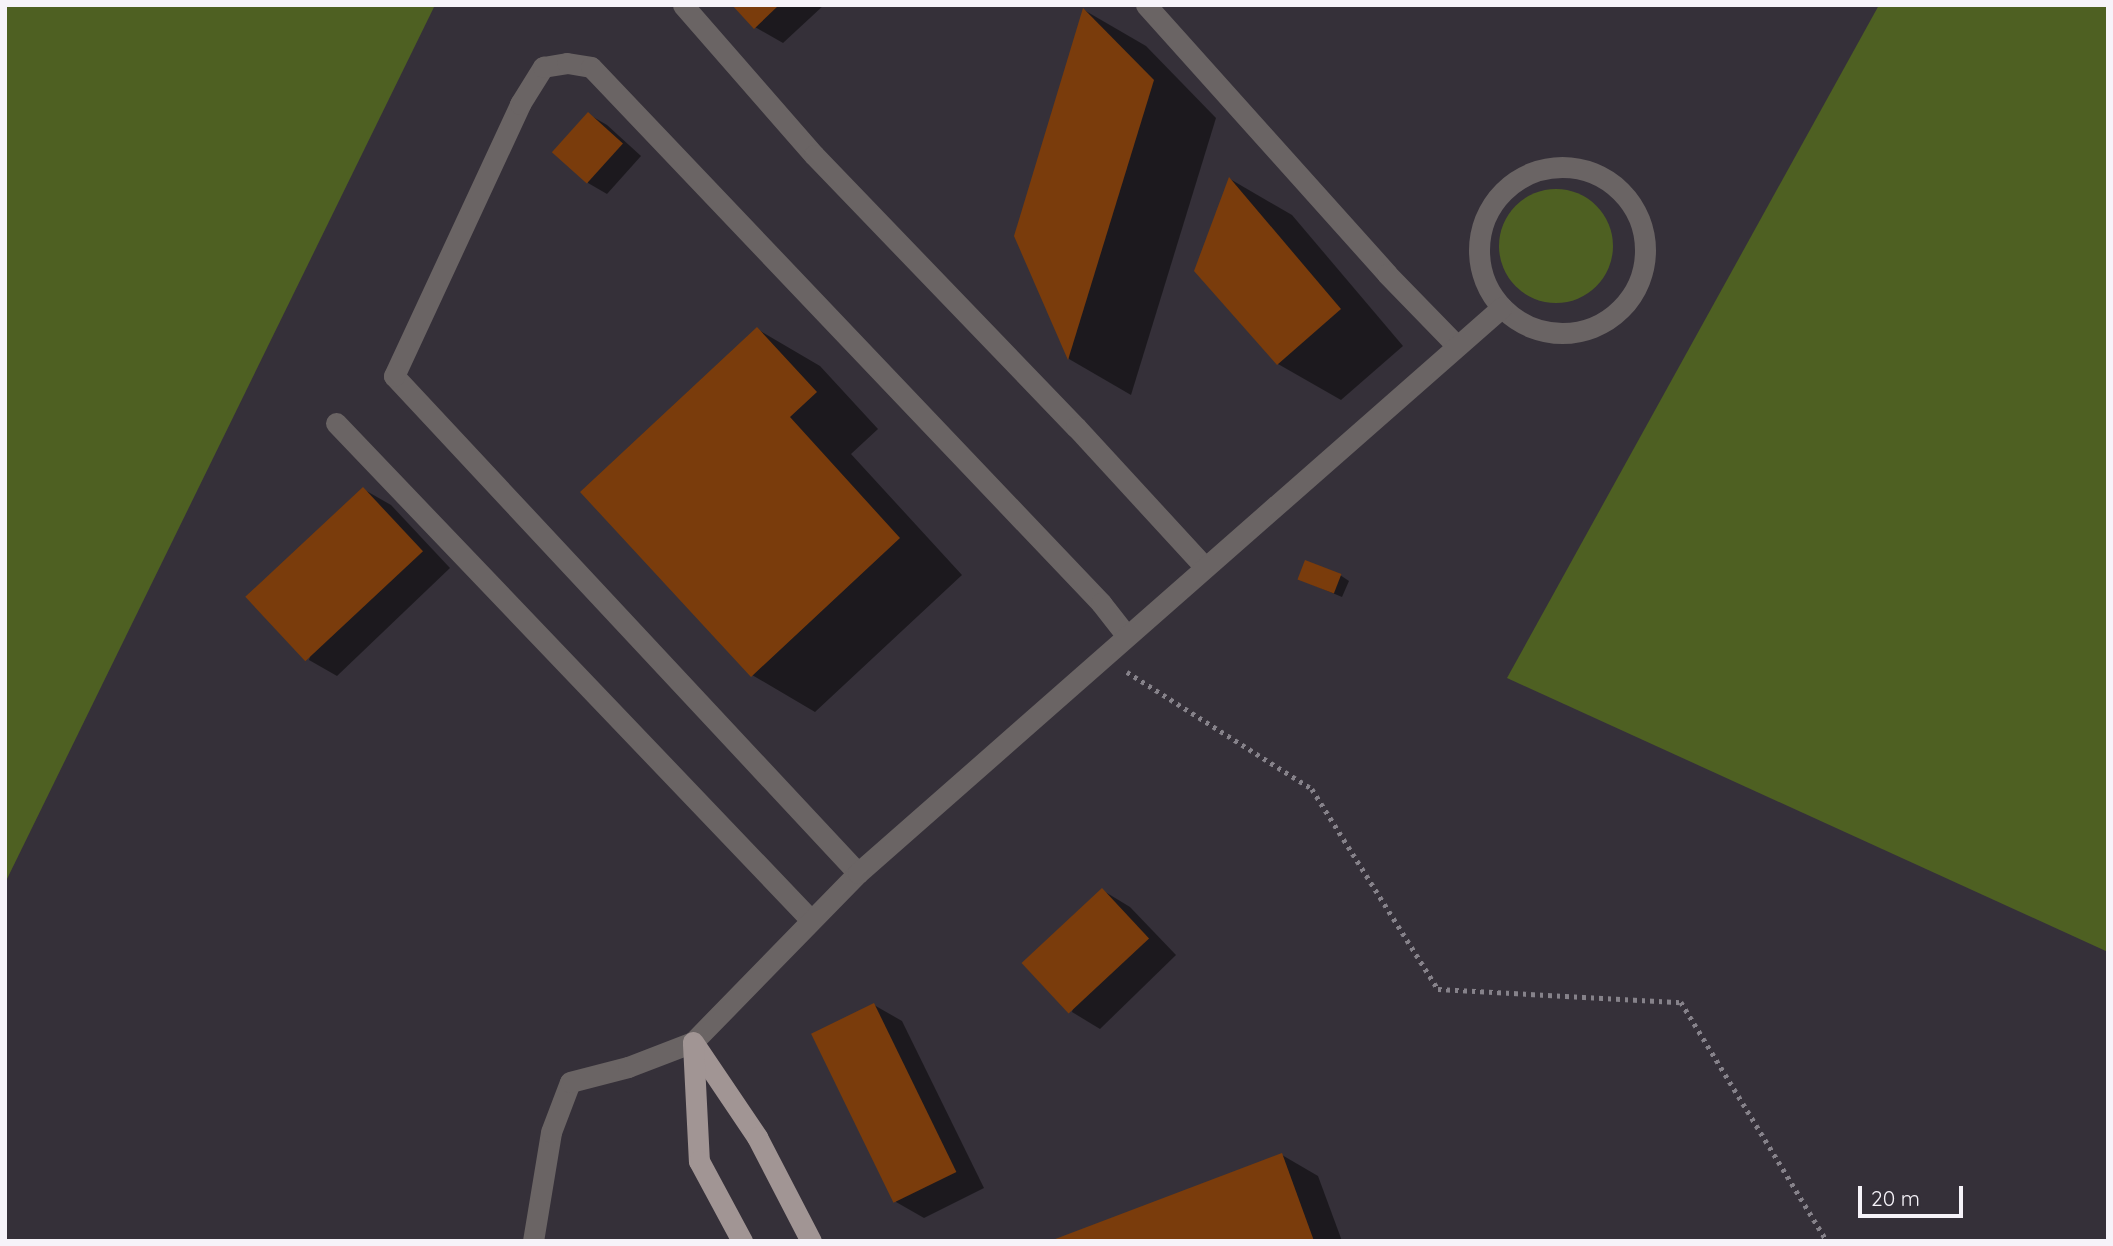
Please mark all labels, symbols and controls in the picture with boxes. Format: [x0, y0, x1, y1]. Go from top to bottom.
scale bar [1861, 1172, 1966, 1216]
text: 20 m [1871, 1185, 1920, 1211]

